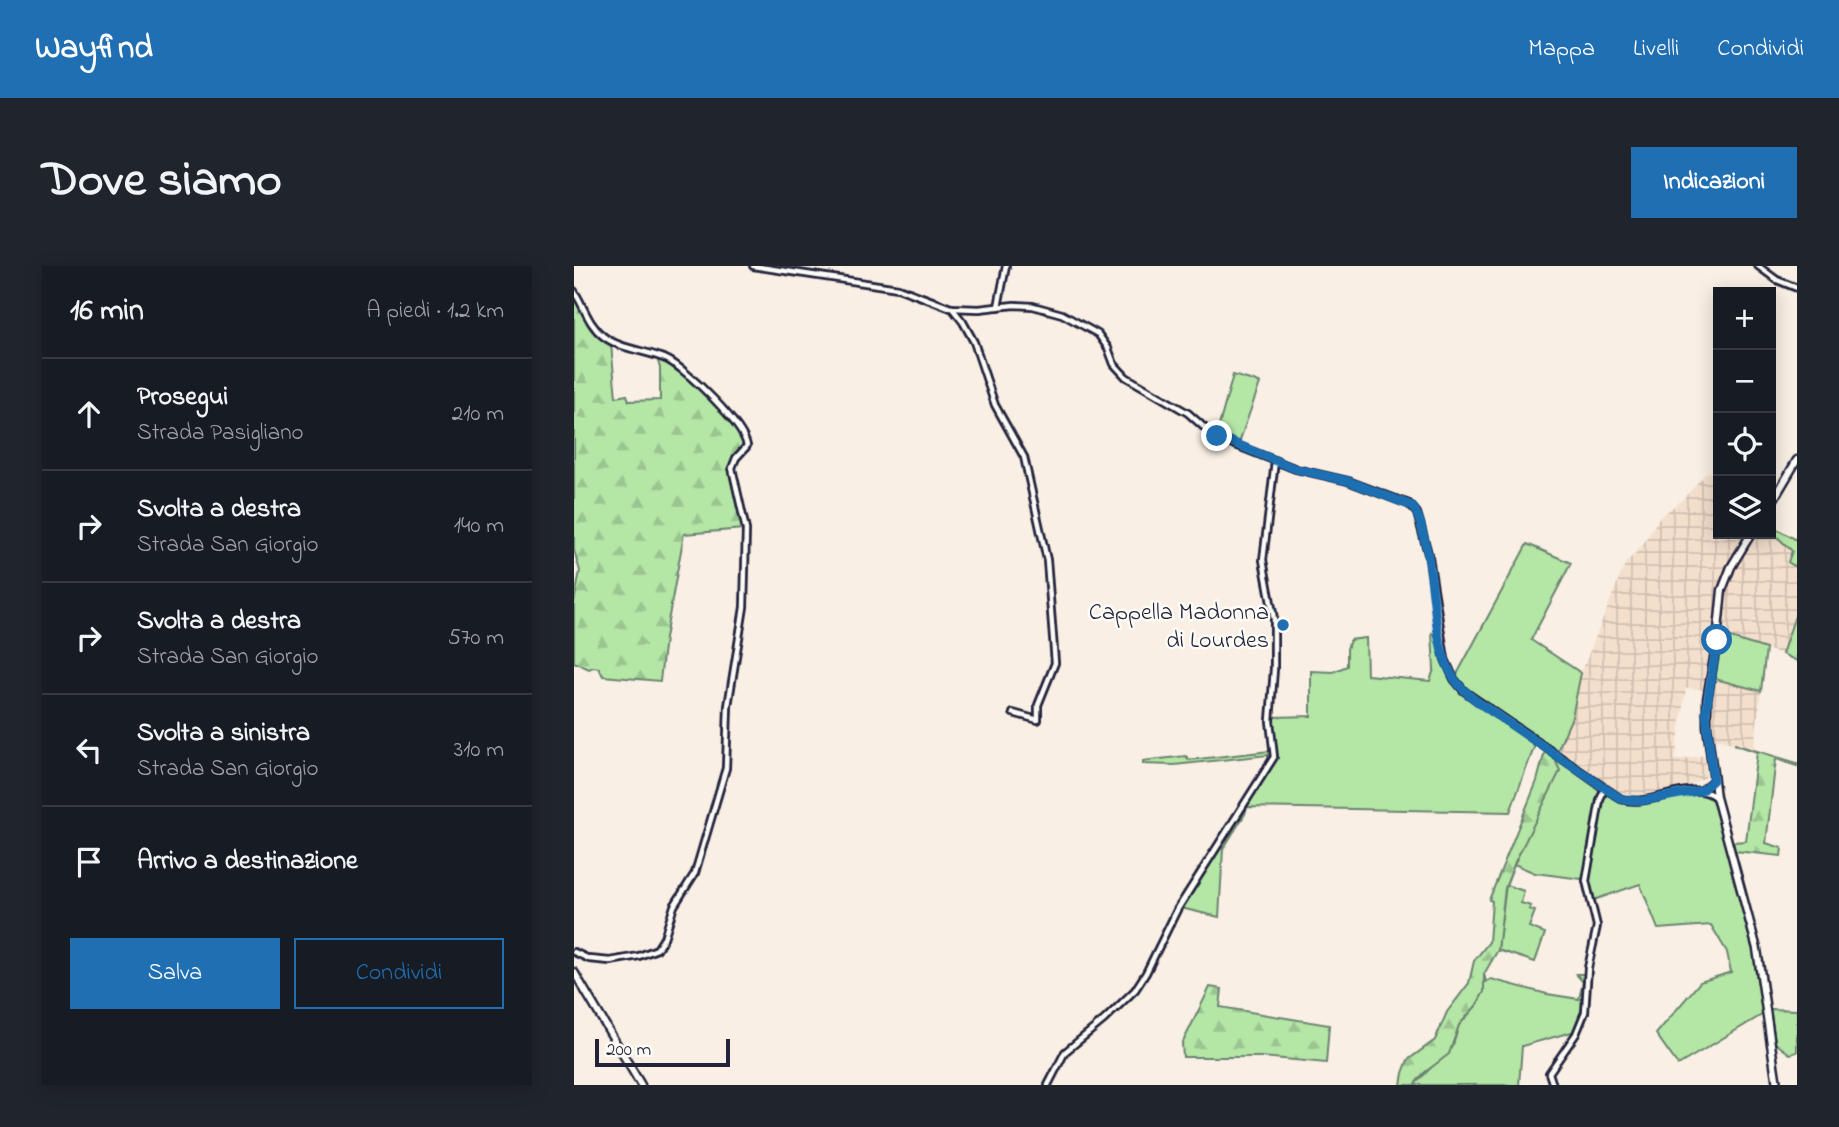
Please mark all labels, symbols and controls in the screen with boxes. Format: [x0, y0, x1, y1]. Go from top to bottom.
text: Wayfind [35, 25, 153, 73]
text: Mappa [1528, 32, 1595, 67]
text: Livelli [1633, 32, 1679, 67]
text: Condividi [1717, 32, 1804, 67]
text: Dove siamo [42, 146, 282, 218]
button: Indicazioni [1631, 147, 1797, 218]
map controls [1713, 287, 1776, 539]
button: + [1713, 287, 1776, 350]
text: 16 min [70, 290, 144, 334]
text: A piedi · 1.2 km [367, 295, 504, 328]
button: − [1713, 350, 1776, 413]
text: Prosegui [137, 379, 228, 417]
icon: ahead [70, 395, 108, 433]
text: 210 m [452, 398, 504, 431]
button: locate [1713, 413, 1776, 476]
text: Strada Pasigliano [137, 417, 304, 450]
route end [1201, 420, 1232, 451]
button: layers [1713, 476, 1776, 539]
text: Svolta a destra [137, 491, 301, 529]
icon: right [70, 507, 108, 545]
text: 140 m [454, 510, 504, 543]
text: Strada San Giorgio [137, 529, 319, 562]
place label: Cappella Madonna di Lourdes [1089, 596, 1269, 659]
text: Svolta a destra [137, 603, 301, 641]
marker: Cappella Madonna di Lourdes [1275, 617, 1291, 633]
icon: right [70, 619, 108, 657]
text: 570 m [448, 622, 504, 655]
route start [1701, 624, 1732, 655]
text: Strada San Giorgio [137, 641, 319, 674]
text: Svolta a sinistra [137, 715, 310, 753]
icon: left [70, 731, 108, 769]
text: 310 m [454, 734, 504, 767]
text: Strada San Giorgio [137, 753, 319, 786]
icon: arrive [70, 843, 108, 881]
text: Arrivo a destinazione [137, 843, 358, 881]
button: Salva [70, 938, 280, 1009]
button: Condividi [294, 938, 504, 1009]
scale bar [595, 1036, 730, 1068]
text: 200 m [606, 1037, 651, 1064]

